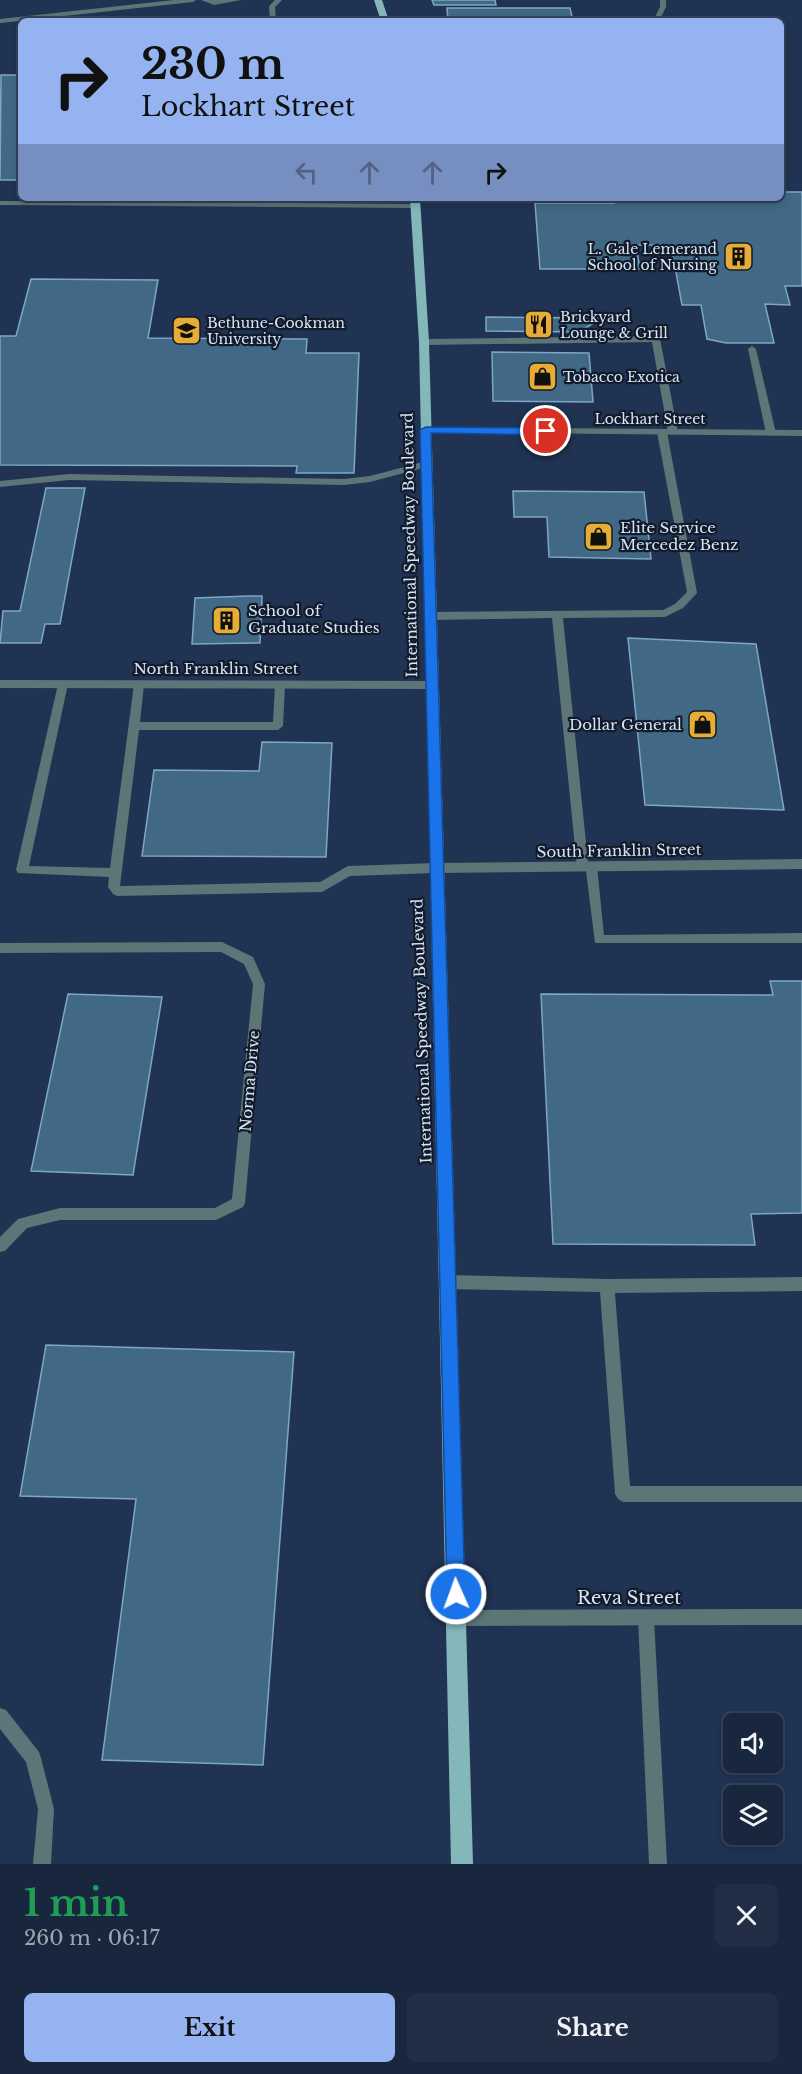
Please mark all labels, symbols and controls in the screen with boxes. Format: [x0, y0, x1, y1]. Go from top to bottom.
text: 230 m [141, 38, 284, 90]
icon: right [42, 42, 120, 120]
text: Lockhart Street [141, 90, 355, 123]
icon: left [290, 156, 323, 189]
icon: ahead [353, 156, 386, 189]
icon: ahead [416, 156, 449, 189]
icon: right [479, 156, 512, 189]
place label: L. Gale Lemerand School of Nursing [588, 240, 718, 274]
building icon: L. Gale Lemerand School of Nursing [722, 241, 754, 273]
place label: Brickyard Lounge & Grill [560, 308, 668, 342]
restaurant icon: Brickyard Lounge & Grill [523, 309, 555, 341]
place label: Bethune-Cookman University [207, 314, 345, 348]
school or university icon: Bethune-Cookman University [170, 315, 202, 347]
shop icon: Tobacco Exotica [526, 361, 558, 393]
place label: Tobacco Exotica [563, 368, 680, 386]
pin [520, 405, 571, 456]
street label: Lockhart Street [595, 410, 706, 428]
street label: International Speedway Boulevard [398, 412, 421, 678]
icon: arrive [529, 414, 562, 447]
place label: Elite Service Mercedez Benz [620, 518, 738, 554]
shop icon: Elite Service Mercedez Benz [583, 521, 615, 553]
place label: School of Graduate Studies [248, 601, 380, 637]
building icon: School of Graduate Studies [211, 604, 243, 636]
street label: North Franklin Street [133, 659, 299, 678]
shop icon: Dollar General [687, 709, 719, 741]
place label: Dollar General [569, 715, 682, 734]
street label: South Franklin Street [537, 840, 702, 861]
street label: International Speedway Boulevard [407, 898, 436, 1164]
street label: Norma Drive [236, 1030, 263, 1132]
position arrow [424, 1562, 488, 1626]
street label: Reva Street [577, 1587, 681, 1609]
map controls [723, 1713, 783, 1845]
button: sound [723, 1713, 783, 1773]
button: layers [723, 1785, 783, 1845]
text: 1 min [24, 1881, 128, 1926]
button: close [715, 1884, 778, 1947]
text: 260 m · 06:17 [24, 1926, 160, 1950]
button: Exit [24, 1993, 395, 2062]
button: Share [407, 1993, 778, 2062]

